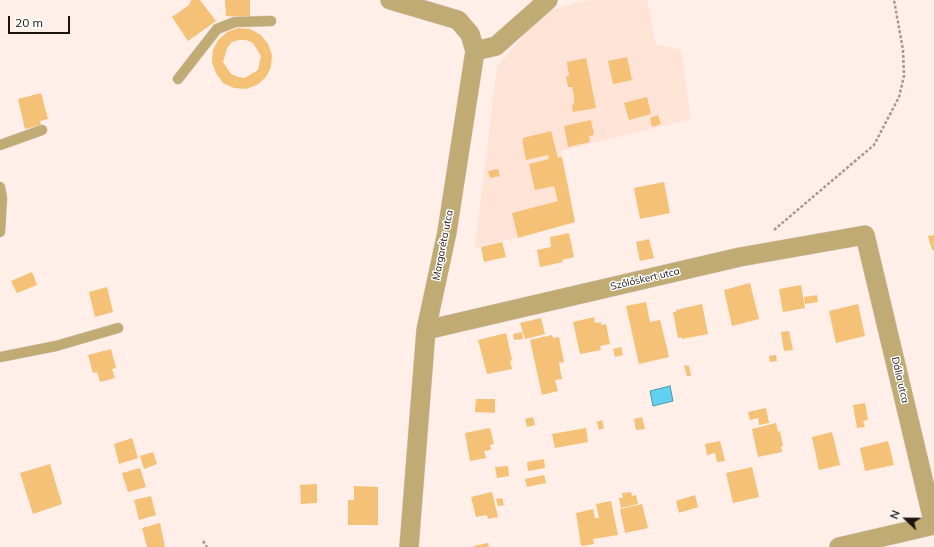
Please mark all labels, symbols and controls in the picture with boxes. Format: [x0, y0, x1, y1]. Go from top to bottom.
scale bar [10, 8, 72, 34]
text: 20 m [15, 15, 43, 30]
street label: Margaréta utca [430, 209, 456, 281]
street label: Szőlőskert utca [609, 265, 681, 293]
street label: Dália utca [889, 356, 911, 404]
north arrow [886, 499, 926, 539]
text: N [887, 508, 903, 521]

